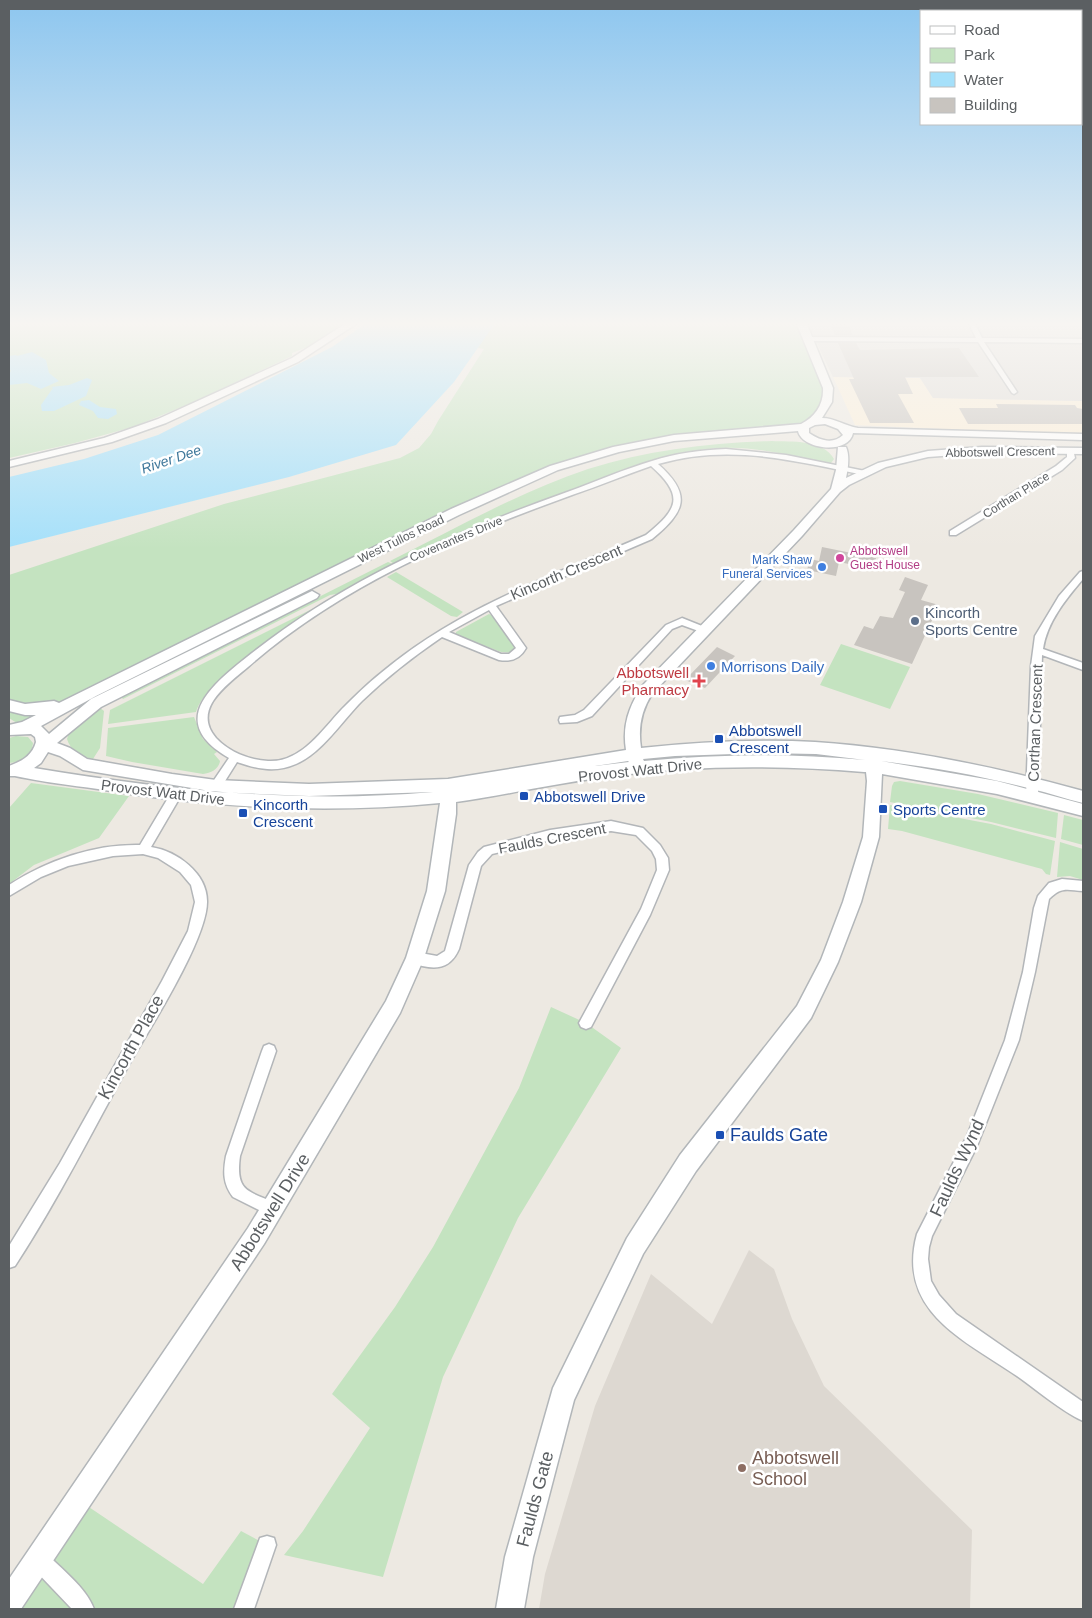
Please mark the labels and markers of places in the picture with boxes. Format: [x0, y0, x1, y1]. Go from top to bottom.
place label: Abbotswell Guest House [850, 544, 920, 572]
marker: Abbotswell Guest House [834, 552, 846, 564]
place label: Mark Shaw Funeral Services [722, 553, 812, 581]
marker: Mark Shaw Funeral Services [816, 561, 828, 573]
place label: Kincorth Sports Centre [925, 604, 1018, 638]
marker: Kincorth Sports Centre [909, 615, 921, 627]
place label: Morrisons Daily [721, 658, 825, 675]
marker: Morrisons Daily [705, 660, 717, 672]
place label: Abbotswell Pharmacy [616, 664, 689, 698]
marker: Abbotswell Pharmacy [693, 675, 705, 687]
place label: Abbotswell Crescent [729, 722, 802, 756]
marker: Abbotswell Crescent [713, 733, 725, 745]
place label: Abbotswell Drive [534, 788, 646, 805]
marker: Abbotswell Drive [518, 790, 530, 802]
place label: Kincorth Crescent [253, 796, 314, 830]
place label: Sports Centre [893, 801, 986, 818]
marker: Sports Centre [877, 803, 889, 815]
marker: Kincorth Crescent [237, 807, 249, 819]
place label: Faulds Gate [730, 1125, 828, 1145]
marker: Faulds Gate [714, 1129, 726, 1141]
place label: Abbotswell School [752, 1448, 839, 1489]
marker: Abbotswell School [736, 1462, 748, 1474]

